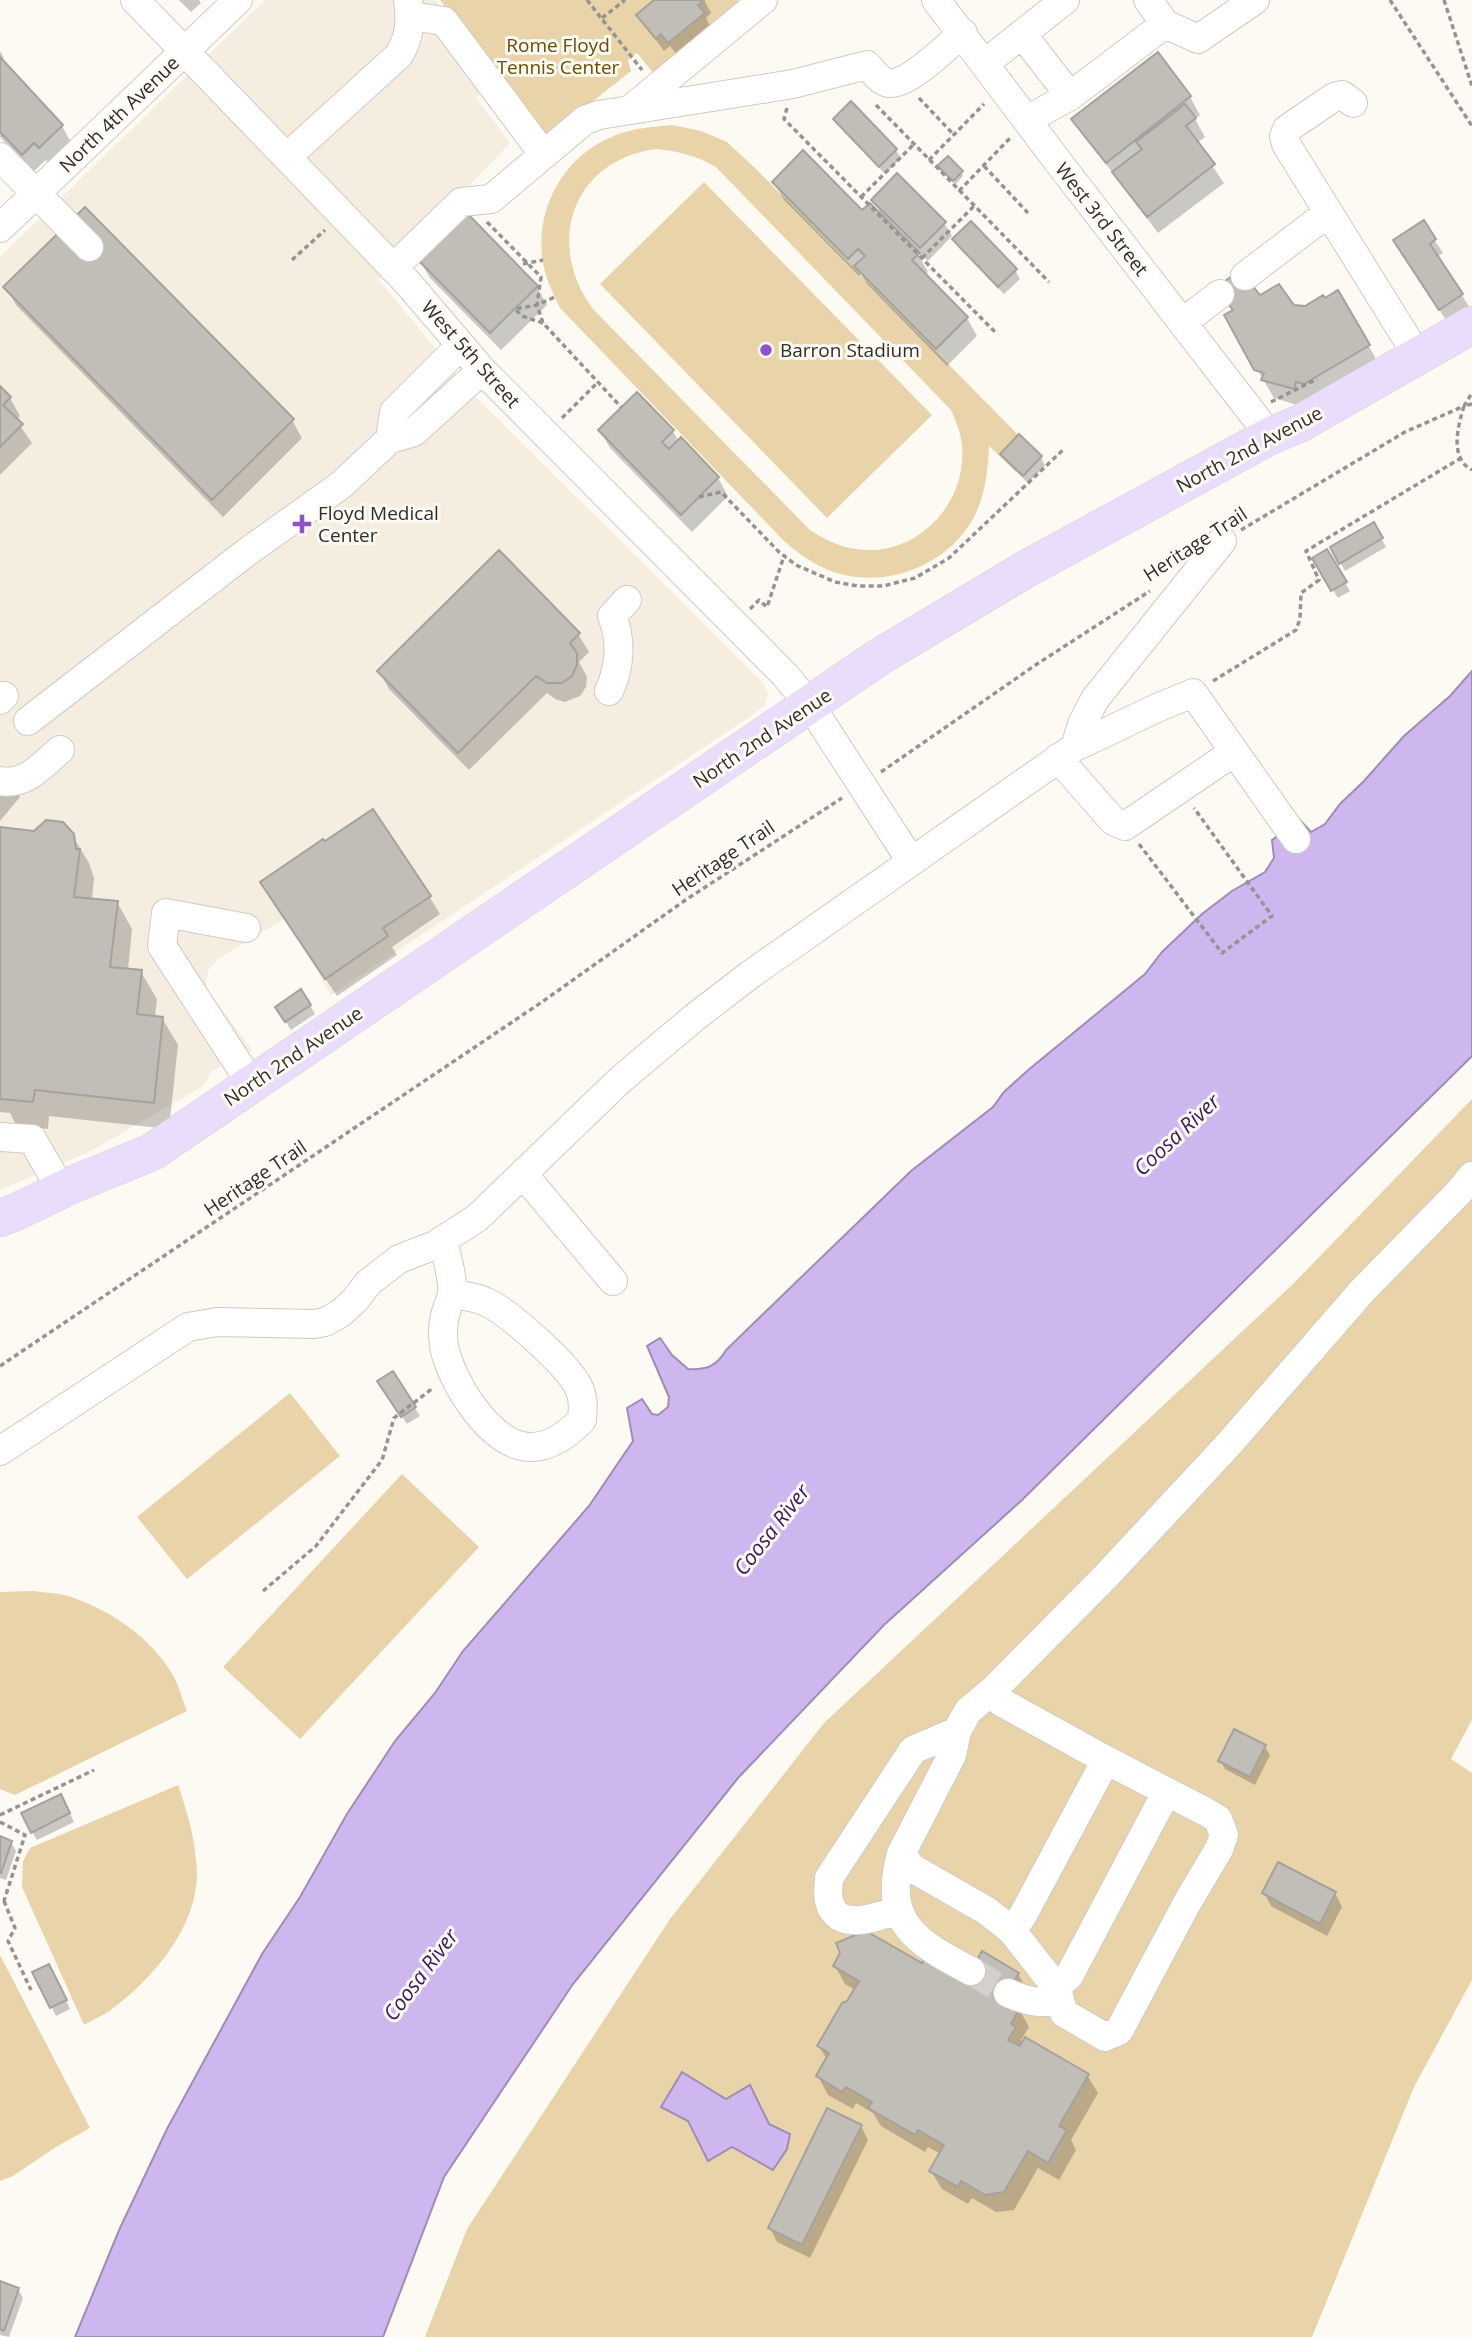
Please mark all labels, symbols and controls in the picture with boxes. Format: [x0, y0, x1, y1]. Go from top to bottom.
park label: Rome Floyd Tennis Center [497, 32, 620, 80]
street label: North 4th Avenue [53, 50, 185, 178]
street label: West 3rd Street [1050, 157, 1155, 281]
street label: West 5th Street [416, 295, 526, 414]
place label: Barron Stadium [780, 337, 920, 363]
marker: Barron Stadium [758, 342, 774, 358]
street label: North 2nd Avenue [1171, 399, 1327, 499]
place label: Floyd Medical Center [318, 500, 439, 548]
street label: Heritage Trail [1138, 501, 1252, 587]
marker: Floyd Medical Center [292, 514, 312, 534]
street label: North 2nd Avenue [688, 682, 836, 794]
street label: Heritage Trail [666, 814, 780, 902]
street label: North 2nd Avenue [219, 1000, 367, 1112]
water label: Coosa River [1127, 1087, 1226, 1181]
street label: Heritage Trail [198, 1134, 312, 1222]
water label: Coosa River [727, 1478, 816, 1581]
water label: Coosa River [376, 1922, 464, 2026]

